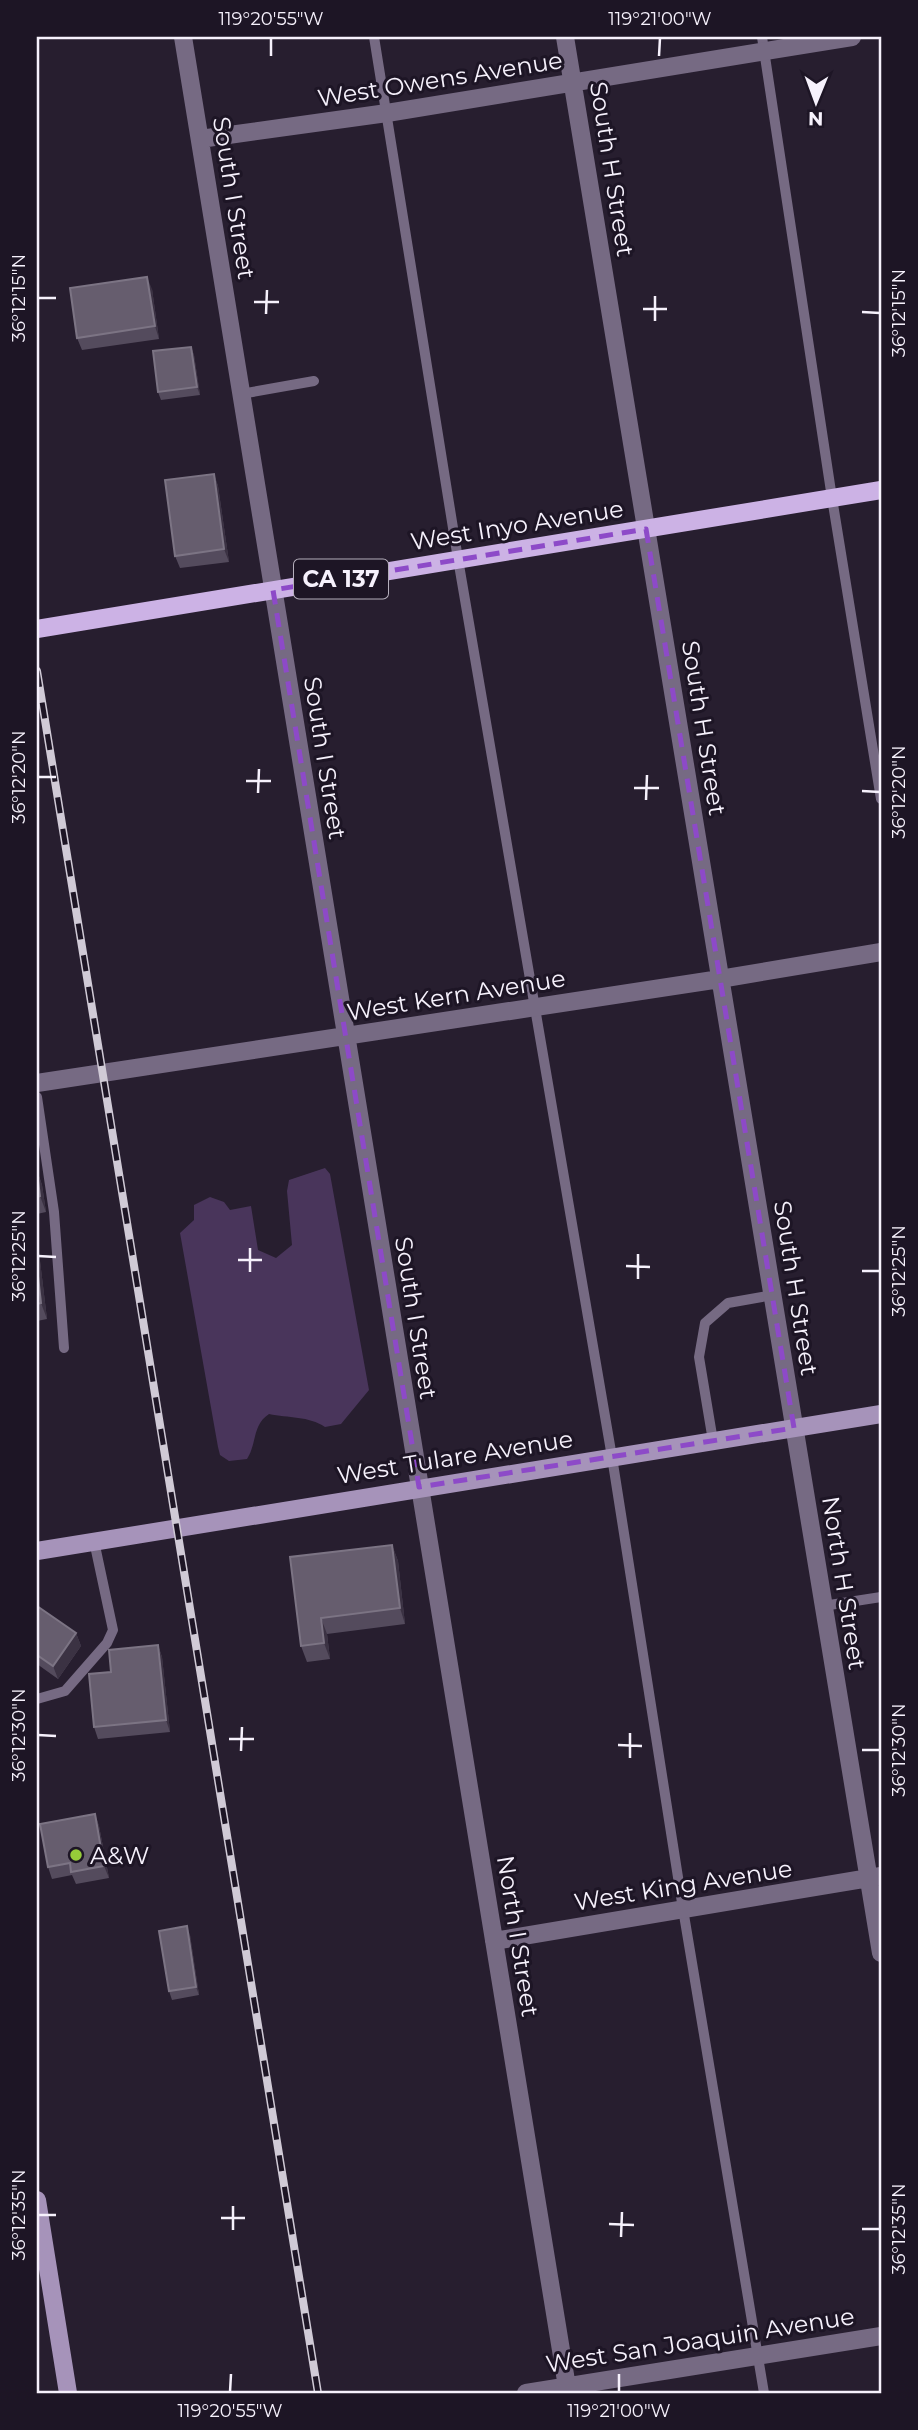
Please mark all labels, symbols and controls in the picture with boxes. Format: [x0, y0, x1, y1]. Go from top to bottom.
text: 119°20'55"W [218, 8, 324, 30]
text: 119°21'00"W [608, 8, 712, 30]
street label: West Owens Avenue [315, 45, 565, 113]
north arrow [782, 66, 852, 136]
street label: South H Street [584, 80, 640, 259]
text: N [808, 107, 824, 130]
street label: South I Street [207, 115, 261, 282]
text: 36°12'15"N [8, 254, 30, 342]
text: 36°12'15"N [888, 269, 910, 357]
street label: West Inyo Avenue [408, 494, 626, 556]
road number: CA 137 [294, 559, 388, 598]
street label: South H Street [676, 639, 732, 818]
street label: South I Street [298, 675, 352, 842]
text: 36°12'20"N [8, 730, 30, 824]
text: 36°12'20"N [888, 745, 910, 839]
street label: West Kern Avenue [345, 963, 567, 1027]
street label: South H Street [768, 1199, 824, 1378]
text: 36°12'25"N [8, 1210, 30, 1302]
text: 36°12'25"N [888, 1225, 910, 1317]
street label: South I Street [389, 1235, 443, 1402]
street label: West Tulare Avenue [335, 1424, 575, 1490]
street label: North H Street [816, 1494, 872, 1672]
text: 36°12'30"N [8, 1688, 30, 1782]
text: 36°12'30"N [888, 1703, 910, 1797]
place label: A&W [90, 1841, 149, 1870]
marker: A&W [68, 1847, 84, 1863]
street label: North I Street [491, 1853, 545, 2019]
street label: West King Avenue [572, 1853, 794, 1917]
text: 36°12'35"N [8, 2169, 30, 2261]
text: 36°12'35"N [888, 2183, 910, 2275]
street label: West San Joaquin Avenue [544, 2301, 856, 2379]
text: 119°20'55"W [177, 2400, 283, 2422]
text: 119°21'00"W [567, 2400, 671, 2422]

